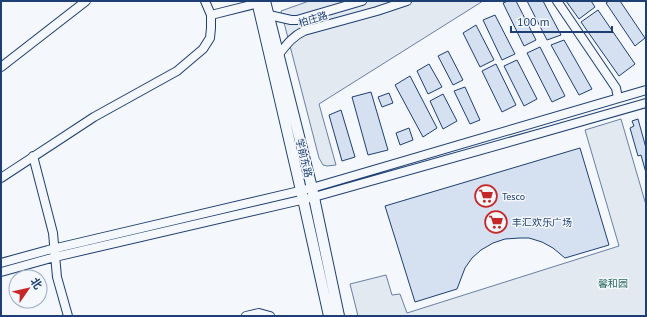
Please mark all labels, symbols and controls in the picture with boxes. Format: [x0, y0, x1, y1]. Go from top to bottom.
street label: 柏庄路 [297, 8, 329, 30]
scale bar [511, 8, 612, 34]
text: 100 m [517, 14, 550, 29]
street label: 学前东路 [293, 137, 315, 179]
supermarket icon: Tesco [473, 183, 499, 209]
place label: Tesco [502, 190, 525, 203]
supermarket icon: 丰汇欢乐广场 [483, 209, 509, 235]
place label: 丰汇欢乐广场 [512, 216, 572, 229]
north arrow [8, 269, 48, 309]
text: 北 [27, 275, 45, 292]
park label: 馨和园 [598, 277, 628, 290]

